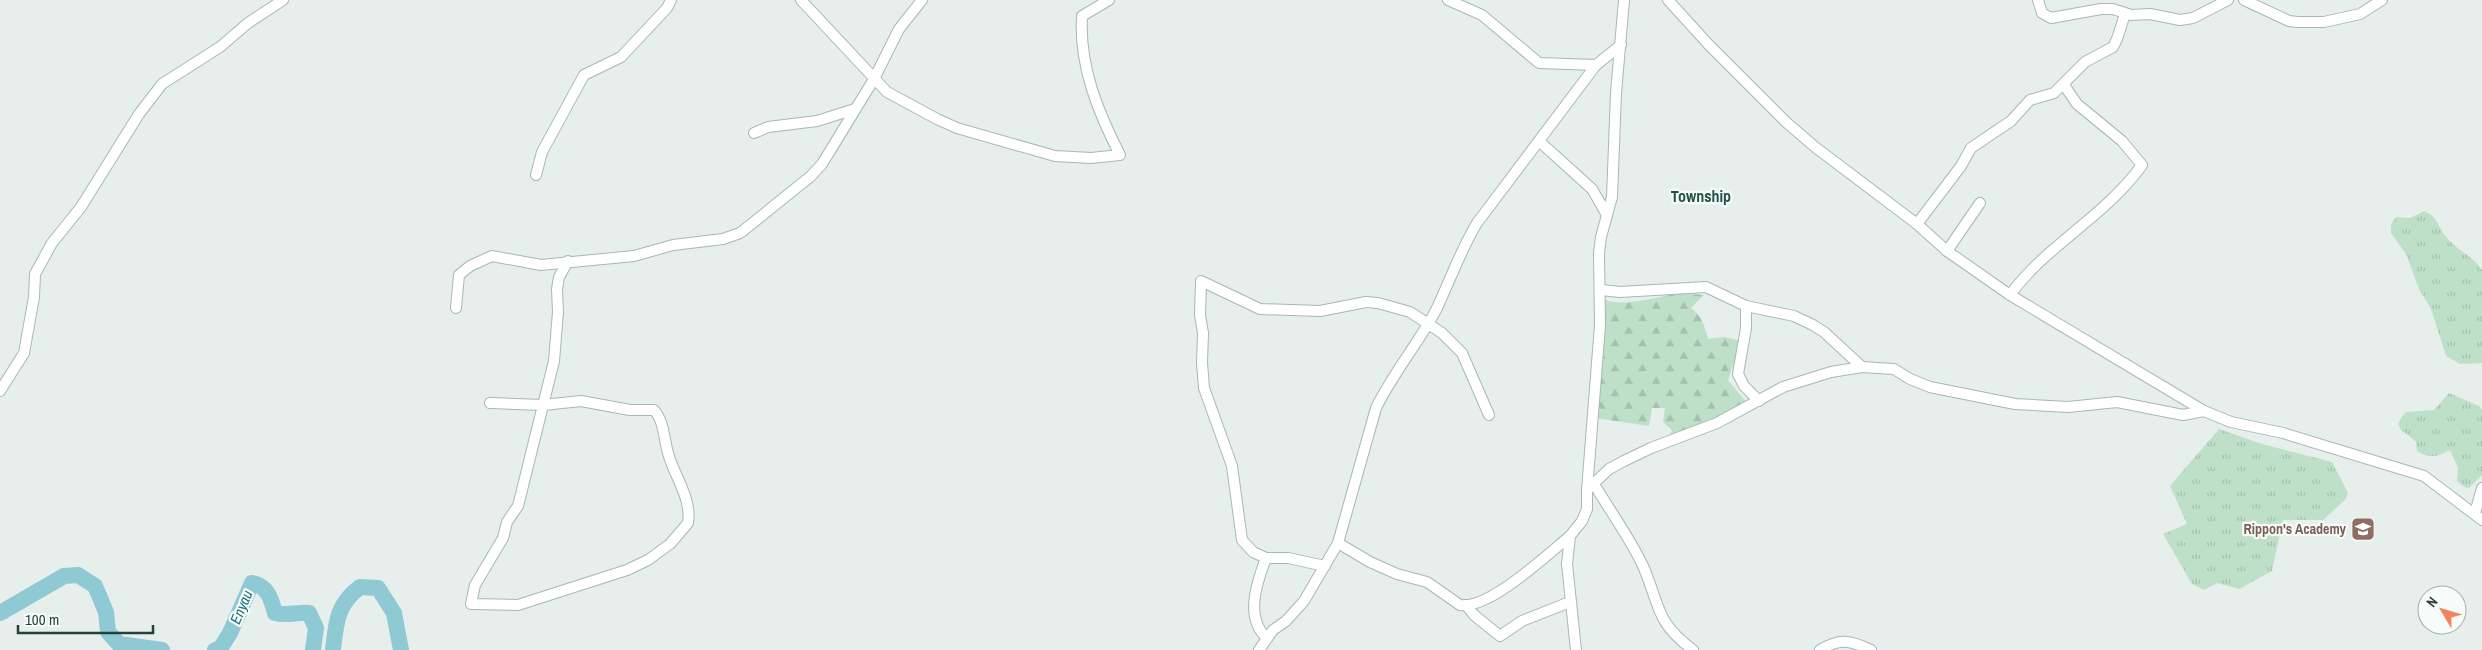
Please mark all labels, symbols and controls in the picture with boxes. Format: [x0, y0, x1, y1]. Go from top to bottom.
district label: Township [1671, 185, 1731, 207]
school or university icon: Rippon's Academy [2350, 516, 2376, 542]
place label: Rippon's Academy [2244, 520, 2347, 538]
north arrow [2417, 585, 2467, 635]
water label: Enyau [225, 587, 258, 627]
text: N [2422, 593, 2441, 611]
scale bar [18, 602, 152, 634]
text: 100 m [25, 609, 59, 630]

